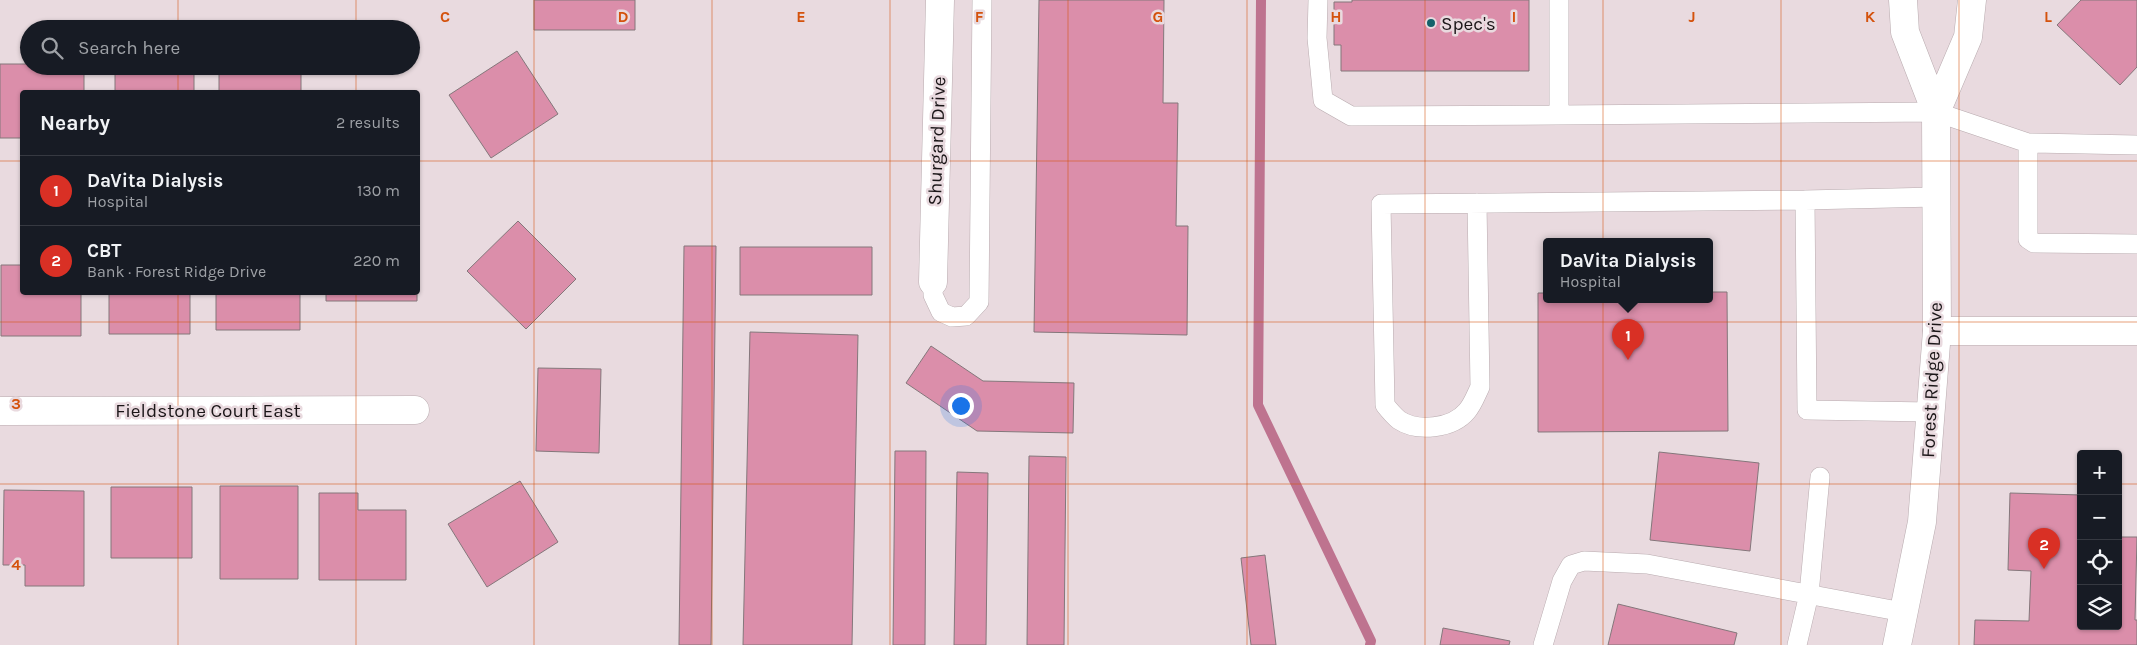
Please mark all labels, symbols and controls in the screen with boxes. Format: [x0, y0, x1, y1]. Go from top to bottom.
text: C [440, 7, 450, 26]
text: D [618, 7, 629, 26]
text: E [796, 7, 806, 26]
text: F [975, 7, 984, 26]
text: G [1153, 7, 1163, 26]
text: H [1330, 7, 1342, 26]
text: I [1512, 7, 1516, 26]
text: J [1688, 7, 1696, 26]
text: K [1865, 7, 1876, 26]
text: L [2044, 7, 2052, 26]
place label: Spec's [1441, 13, 1496, 35]
marker: Spec's [1425, 17, 1437, 29]
search box [20, 20, 420, 75]
icon: search [38, 34, 66, 62]
text: Search here [78, 37, 180, 59]
street label: Shurgard Drive [924, 76, 950, 206]
text: Nearby [40, 111, 110, 135]
text: 2 results [336, 113, 400, 132]
text: DaVita Dialysis [87, 170, 223, 192]
text: 1 [53, 181, 59, 200]
text: 130 m [357, 181, 400, 200]
text: Hospital [87, 192, 148, 211]
popup [1543, 238, 1713, 303]
text: CBT [87, 240, 121, 262]
text: DaVita Dialysis [1560, 250, 1696, 272]
text: 2 [51, 251, 61, 270]
text: 220 m [353, 251, 400, 270]
text: Bank · Forest Ridge Drive [87, 262, 266, 281]
text: Hospital [1560, 272, 1621, 291]
street label: Forest Ridge Drive [1917, 302, 1947, 459]
pin: 1 [1612, 319, 1644, 360]
your location [948, 393, 974, 419]
text: 3 [11, 394, 21, 413]
street label: Fieldstone Court East [115, 400, 301, 422]
map controls [2077, 450, 2122, 630]
button: + [2077, 450, 2122, 495]
button: − [2077, 495, 2122, 540]
pin: 2 [2028, 528, 2060, 569]
button: locate [2077, 540, 2122, 585]
text: 4 [11, 555, 21, 574]
button: layers [2077, 585, 2122, 630]

